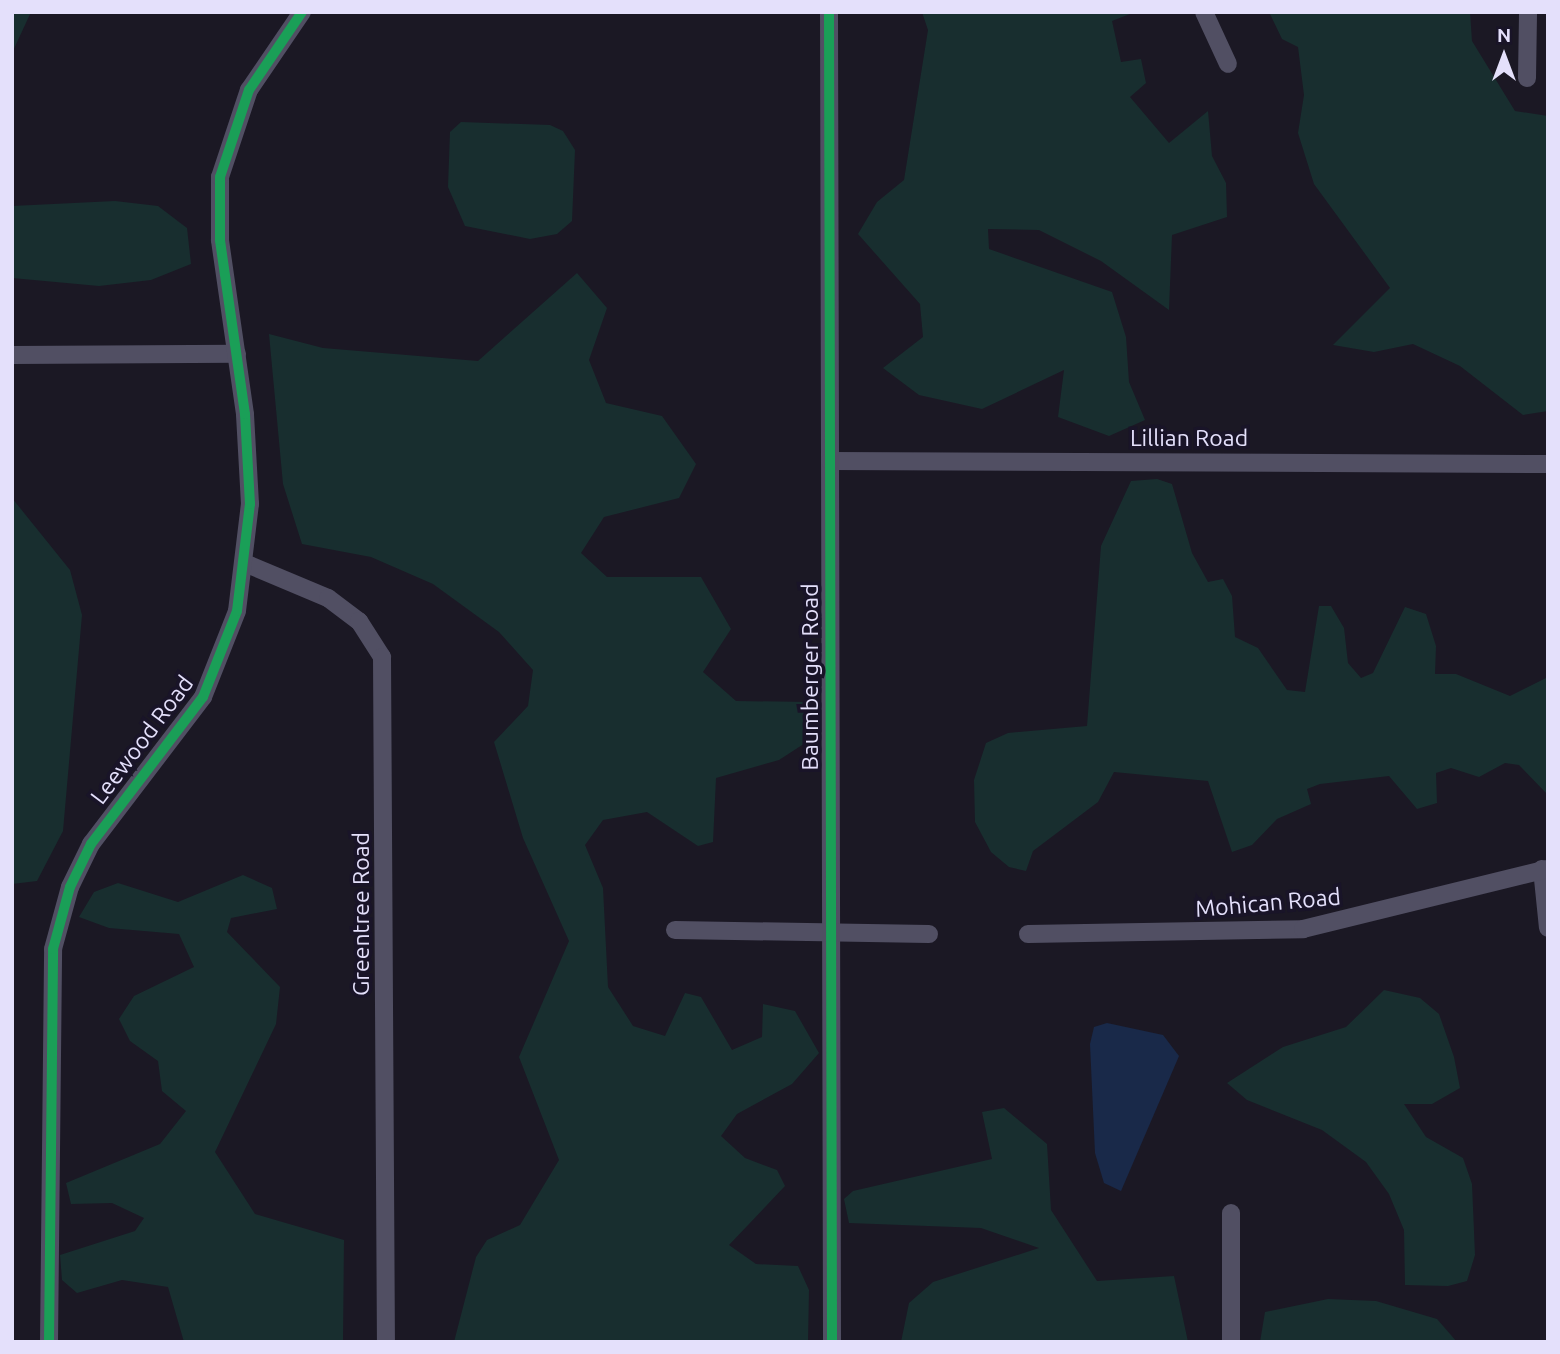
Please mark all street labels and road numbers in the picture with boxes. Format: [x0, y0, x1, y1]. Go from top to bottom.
street label: Lillian Road [1130, 424, 1248, 452]
street label: Baumberger Road [796, 583, 824, 771]
street label: Leewood Road [85, 670, 199, 810]
street label: Greentree Road [347, 832, 375, 996]
street label: Mohican Road [1194, 883, 1342, 923]

